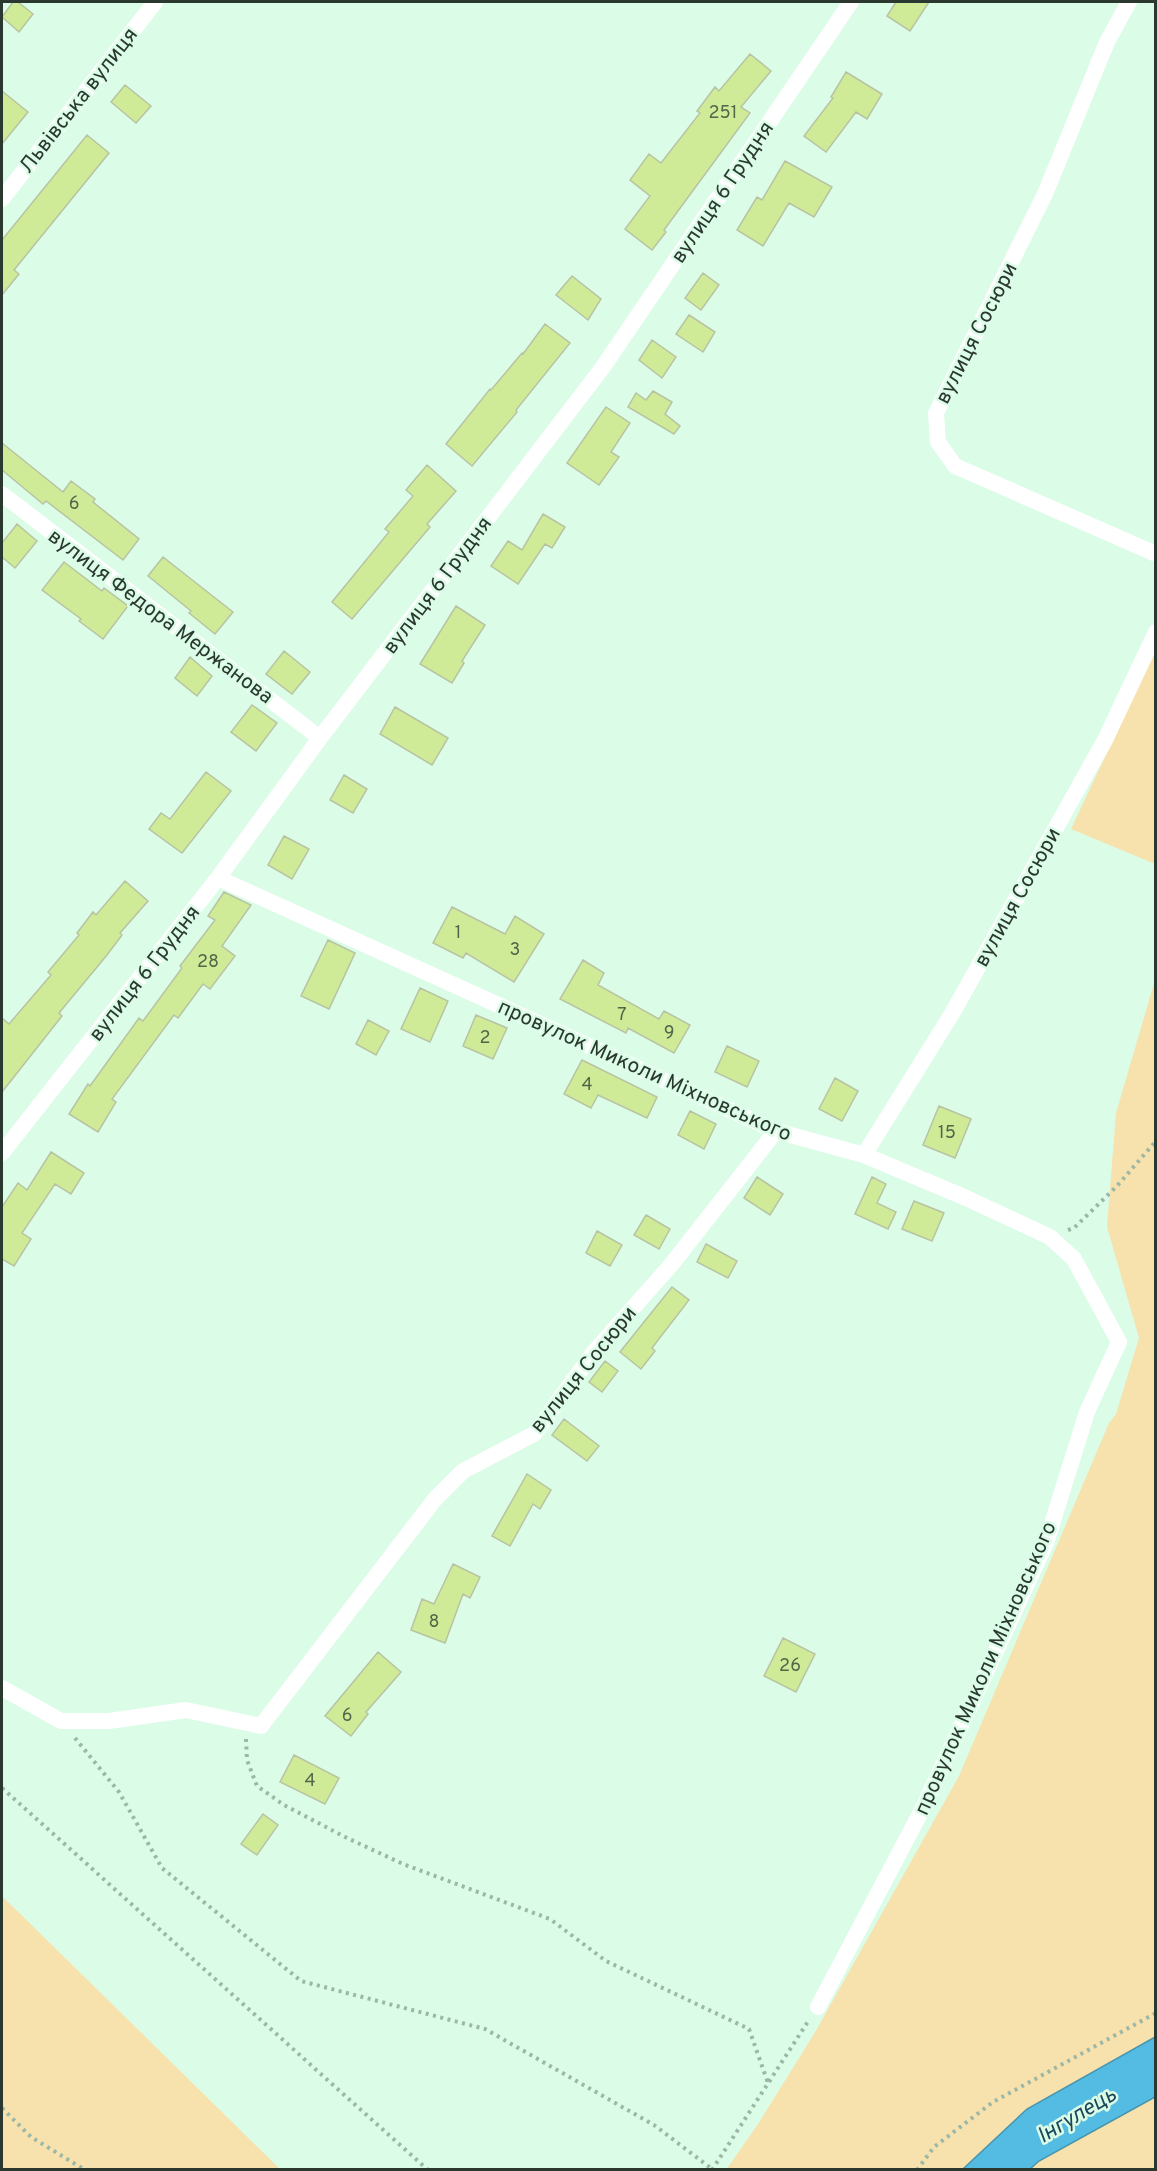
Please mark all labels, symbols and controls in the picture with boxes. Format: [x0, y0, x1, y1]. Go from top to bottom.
street label: Львівська вулиця [14, 23, 145, 179]
house number: 251 [709, 102, 737, 125]
street label: вулиця 6 Грудня [666, 117, 781, 269]
street label: вулиця Сосюри [930, 258, 1025, 409]
house number: 6 [69, 493, 79, 516]
street label: вулиця 6 Грудня [378, 512, 499, 660]
street label: вулиця Федора Мержанова [42, 524, 278, 711]
street label: вулиця Сосюри [969, 823, 1068, 972]
street label: вулиця 6 Грудня [84, 900, 207, 1047]
house number: 1 [455, 922, 461, 945]
house number: 3 [510, 939, 520, 962]
house number: 28 [197, 951, 219, 974]
street label: провулок Миколи Міхновського [493, 994, 795, 1149]
house number: 7 [617, 1004, 627, 1027]
house number: 9 [664, 1022, 674, 1045]
house number: 2 [479, 1027, 491, 1050]
house number: 4 [581, 1074, 593, 1097]
house number: 15 [938, 1122, 956, 1145]
street label: вулиця Сосюри [525, 1301, 643, 1439]
street label: провулок Миколи Міхновського [909, 1518, 1064, 1820]
house number: 8 [429, 1611, 440, 1634]
house number: 26 [779, 1655, 801, 1678]
house number: 6 [342, 1705, 352, 1728]
house number: 4 [304, 1770, 316, 1793]
water label: Інгулець [1033, 2082, 1122, 2150]

